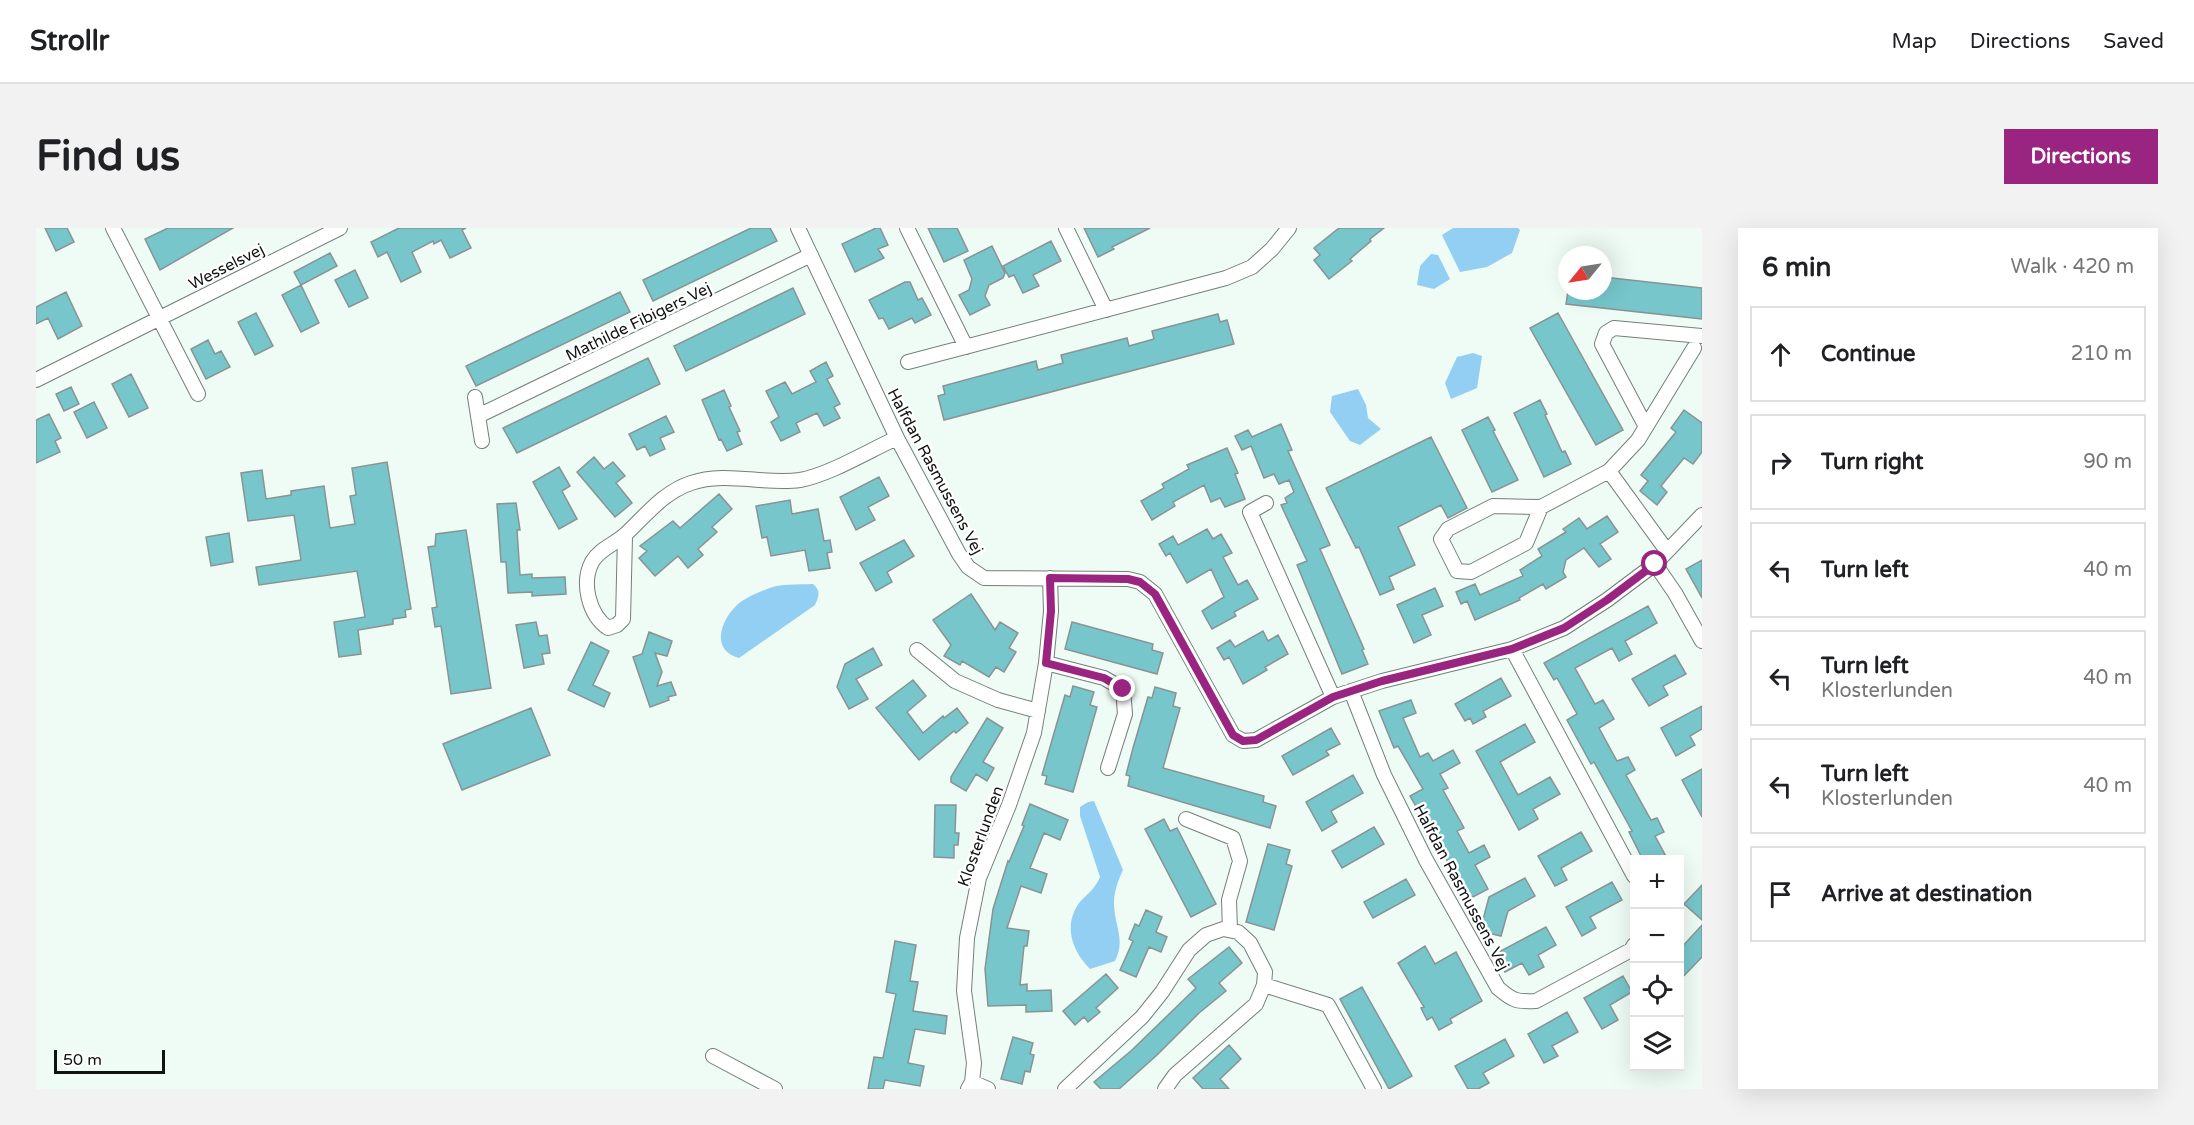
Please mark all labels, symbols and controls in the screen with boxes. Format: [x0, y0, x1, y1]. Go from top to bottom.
text: Strollr [30, 24, 109, 58]
text: Map [1891, 29, 1937, 54]
text: Directions [1970, 29, 2070, 54]
text: Saved [2103, 29, 2164, 54]
button: Directions [2004, 129, 2158, 184]
text: Find us [36, 131, 180, 182]
street label: Wesselsvej [185, 239, 268, 294]
north arrow [1558, 246, 1612, 300]
text: 6 min [1762, 252, 1831, 283]
text: Walk · 420 m [2011, 255, 2134, 279]
street label: Mathilde Fibigers Vej [562, 278, 714, 366]
icon: ahead [1764, 338, 1797, 371]
text: Continue [1821, 341, 1916, 367]
text: 210 m [2071, 342, 2132, 366]
street label: Halfdan Rasmussens Vej [883, 385, 987, 558]
icon: right [1764, 446, 1797, 479]
text: Turn right [1821, 449, 1923, 475]
text: 90 m [2083, 450, 2132, 474]
route start [1641, 550, 1667, 576]
icon: left [1764, 554, 1797, 587]
text: Turn left [1821, 557, 1909, 583]
text: 40 m [2083, 558, 2132, 582]
text: Turn left [1821, 653, 1909, 679]
icon: left [1764, 662, 1797, 695]
text: 40 m [2083, 666, 2132, 690]
route end [1109, 675, 1135, 701]
text: Klosterlunden [1821, 679, 1953, 703]
text: Turn left [1821, 761, 1909, 787]
icon: left [1764, 770, 1797, 803]
text: 40 m [2083, 774, 2132, 798]
street label: Klosterlunden [953, 783, 1008, 889]
text: Klosterlunden [1821, 787, 1953, 811]
street label: Halfdan Rasmussens Vej [1409, 801, 1513, 974]
map controls [1630, 855, 1684, 1071]
button: + [1630, 855, 1684, 909]
icon: arrive [1764, 878, 1797, 911]
text: Arrive at destination [1821, 881, 2032, 907]
button: − [1630, 909, 1684, 963]
button: locate [1630, 963, 1684, 1017]
button: layers [1630, 1017, 1684, 1071]
scale bar [54, 1047, 165, 1074]
text: 50 m [63, 1050, 102, 1070]

